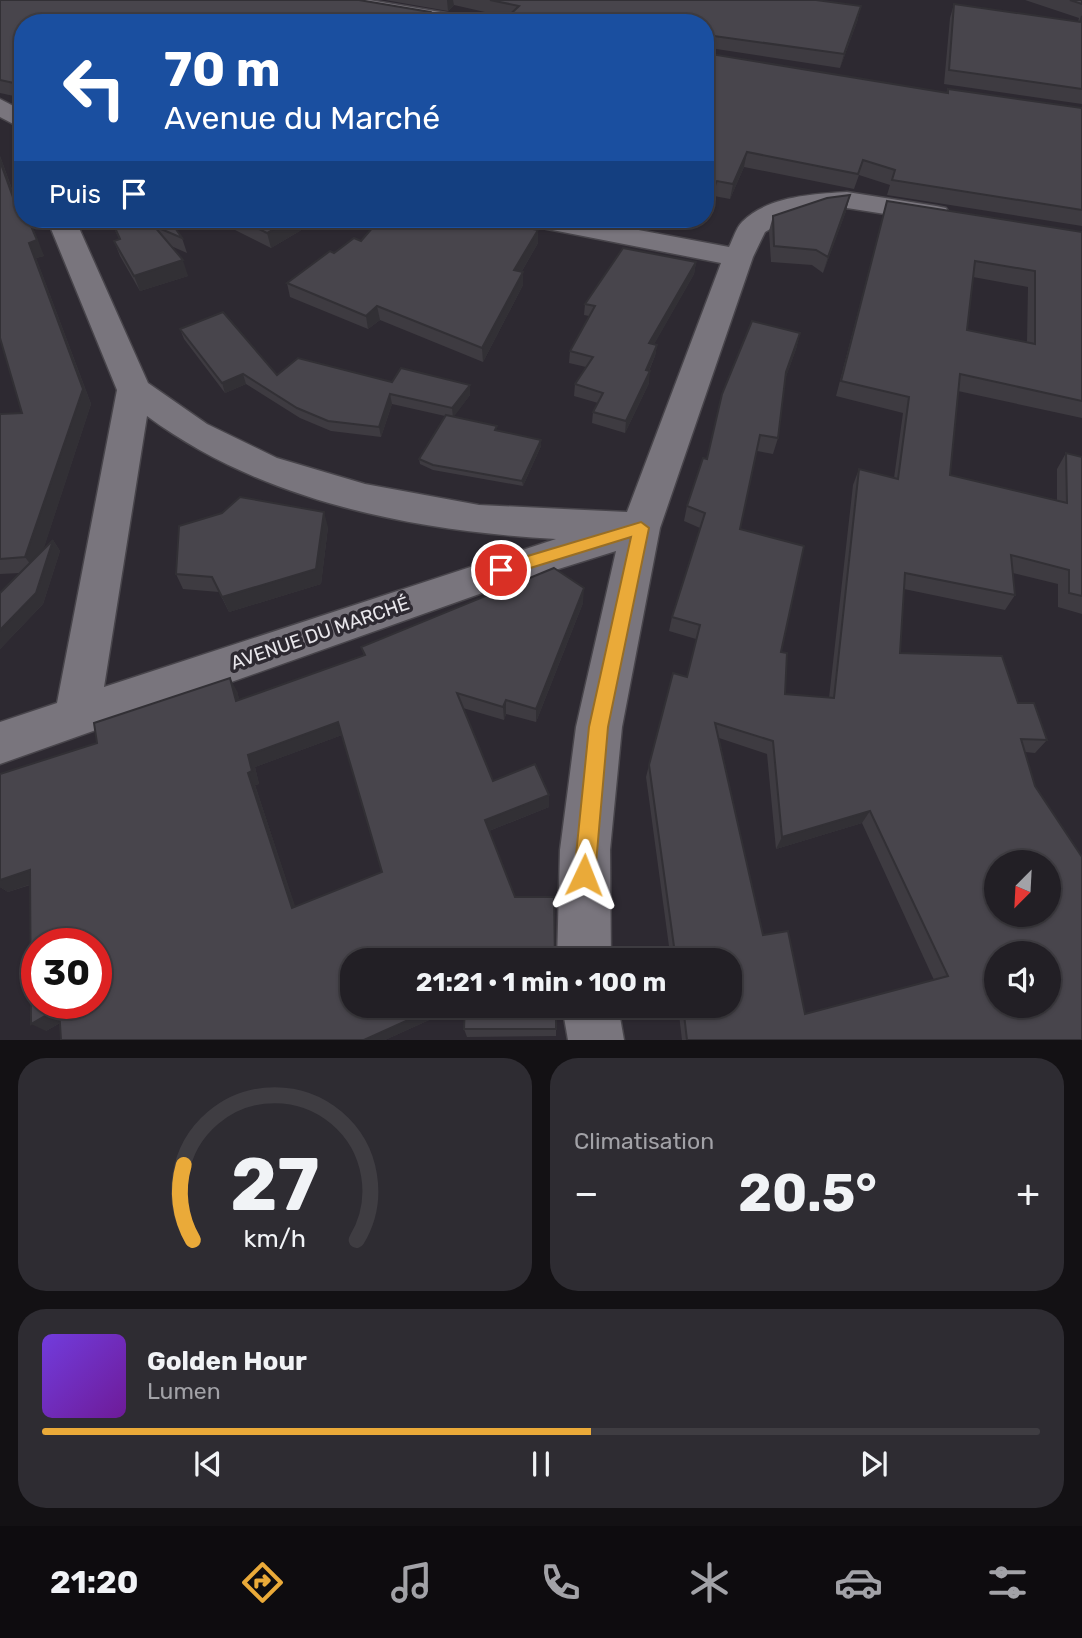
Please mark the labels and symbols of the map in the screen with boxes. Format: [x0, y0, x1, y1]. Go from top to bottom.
pin [471, 540, 531, 600]
street label: AVENUE DU MARCHÉ [228, 592, 412, 674]
position arrow [547, 838, 621, 912]
north arrow [984, 850, 1060, 928]
speed limit sign: 30 [21, 928, 112, 1019]

